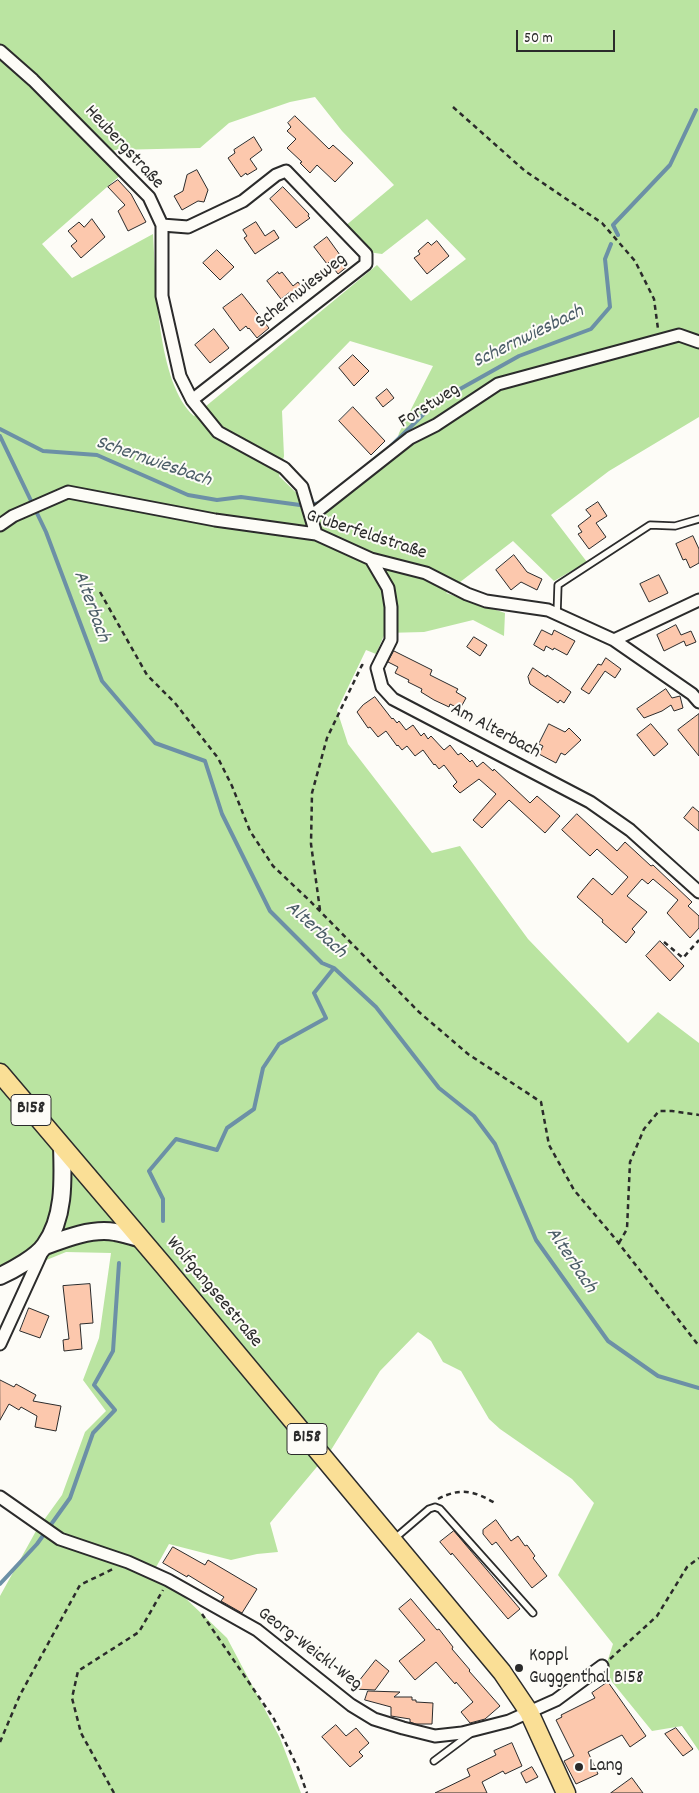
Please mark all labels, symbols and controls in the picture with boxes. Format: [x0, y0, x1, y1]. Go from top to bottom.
scale bar [519, 20, 618, 52]
text: 50 m [524, 28, 553, 50]
street label: Heubergstraße [78, 101, 168, 195]
street label: Schernwiesweg [252, 249, 352, 335]
water label: Schernwiesbach [470, 301, 588, 375]
street label: Forstweg [395, 379, 465, 435]
water label: Schernwiesbach [92, 432, 214, 494]
street label: Gruberfeldstraße [303, 506, 429, 566]
water label: Alterbach [66, 568, 114, 646]
street label: Am Alterbach [446, 699, 544, 765]
water label: Alterbach [279, 897, 351, 965]
road number: B158 [11, 1094, 51, 1126]
water label: Alterbach [539, 1223, 601, 1299]
street label: Wolfgangseestraße [160, 1233, 266, 1353]
road number: B158 [287, 1424, 327, 1455]
street label: Georg-Weickl-Weg [252, 1603, 366, 1697]
place label: Koppl Guggenthal B158 [529, 1646, 644, 1690]
marker: Koppl Guggenthal B158 [513, 1662, 525, 1674]
place label: Lang [589, 1756, 623, 1778]
marker: Lang [573, 1761, 585, 1773]

